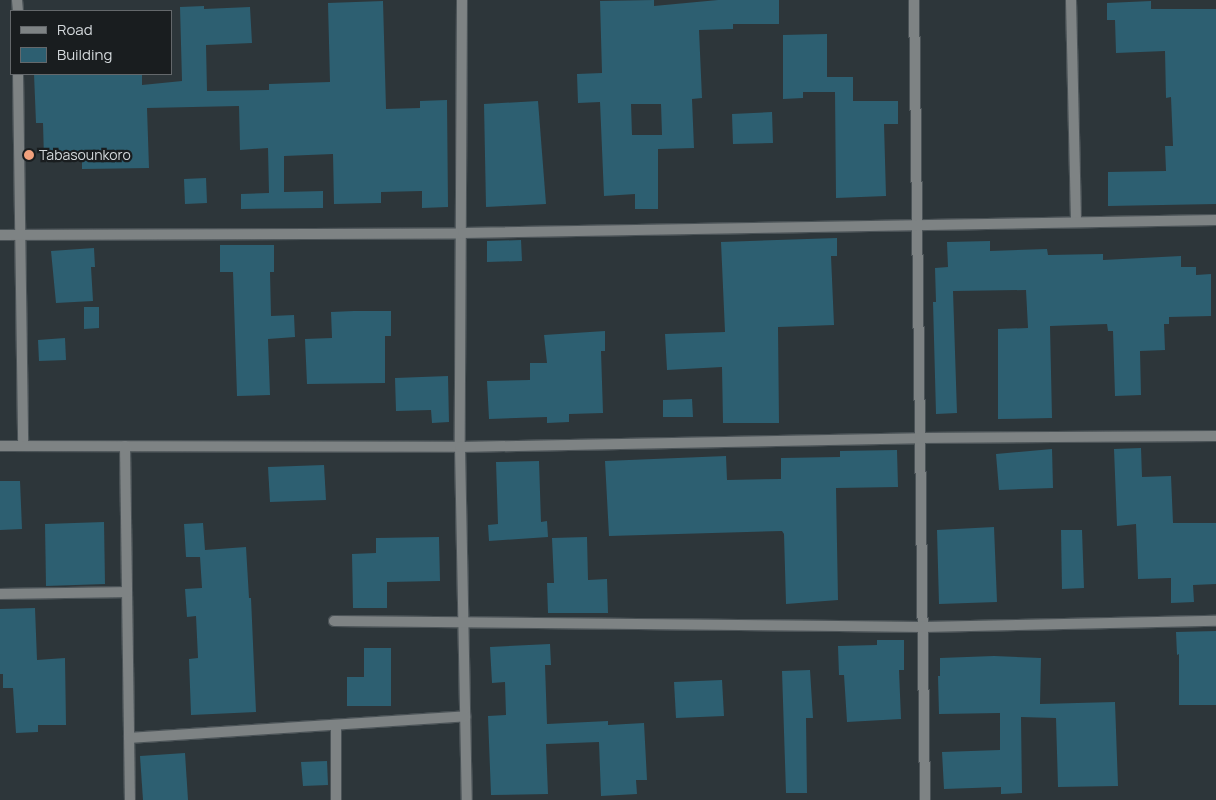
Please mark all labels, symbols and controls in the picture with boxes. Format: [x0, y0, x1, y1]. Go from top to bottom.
legend [10, 10, 172, 75]
text: Road [57, 19, 93, 40]
text: Building [57, 44, 112, 65]
place label: Tabasounkoro [39, 147, 131, 163]
marker: Tabasounkoro [23, 149, 35, 161]

